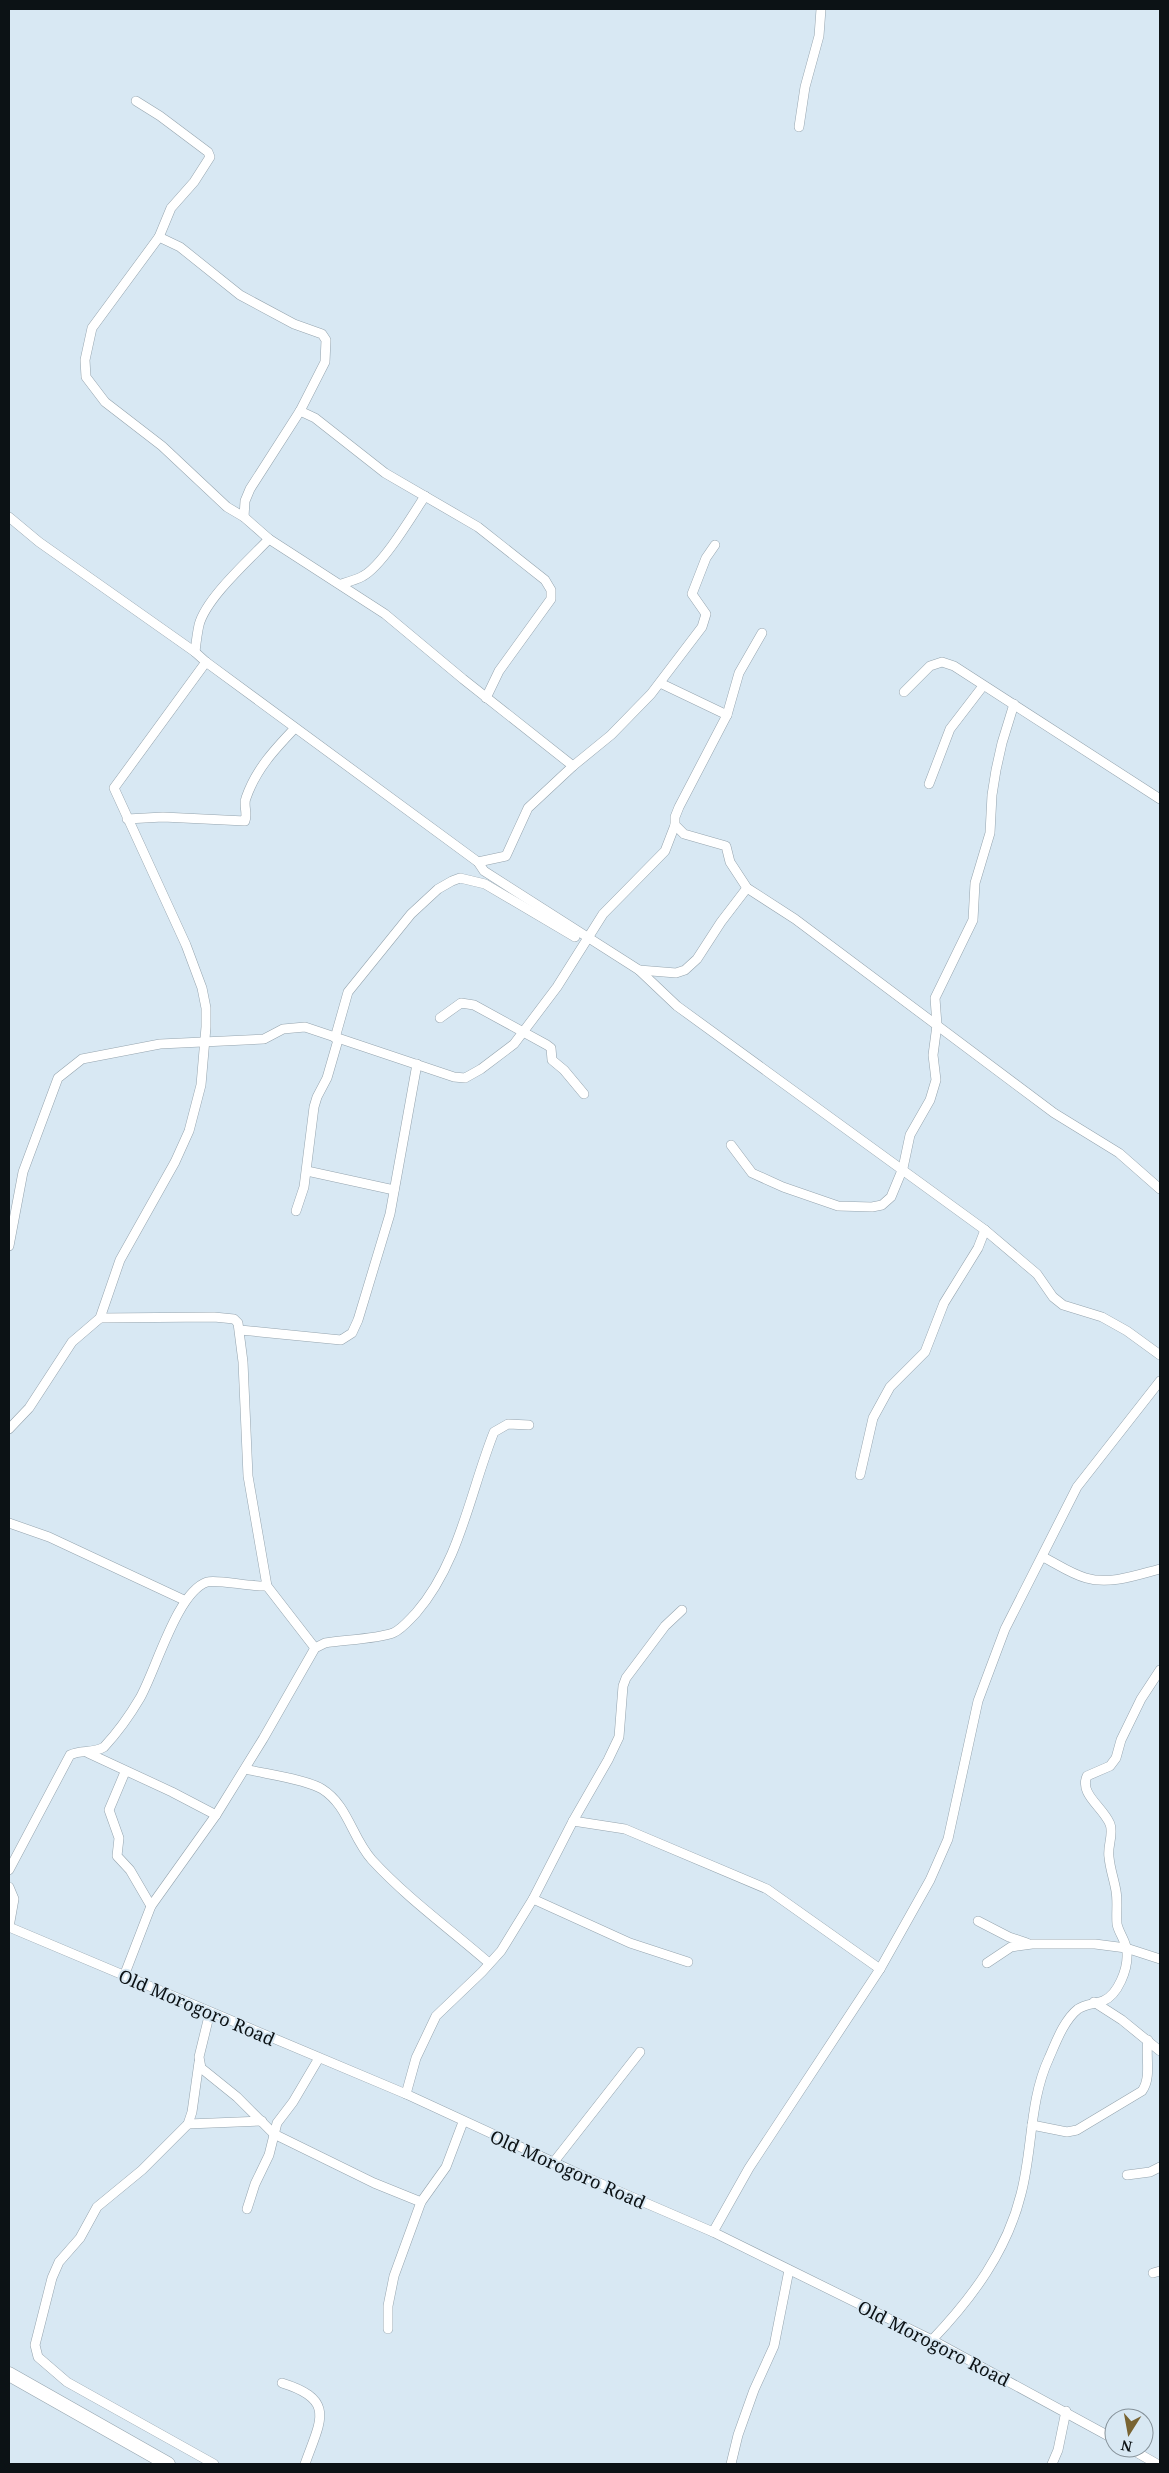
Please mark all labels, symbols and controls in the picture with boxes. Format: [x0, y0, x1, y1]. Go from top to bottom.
street label: Old Morogoro Road [115, 1963, 279, 2051]
street label: Old Morogoro Road [486, 2124, 650, 2214]
street label: Old Morogoro Road [854, 2294, 1014, 2392]
north arrow [1104, 2408, 1154, 2458]
text: N [1119, 2436, 1134, 2457]

